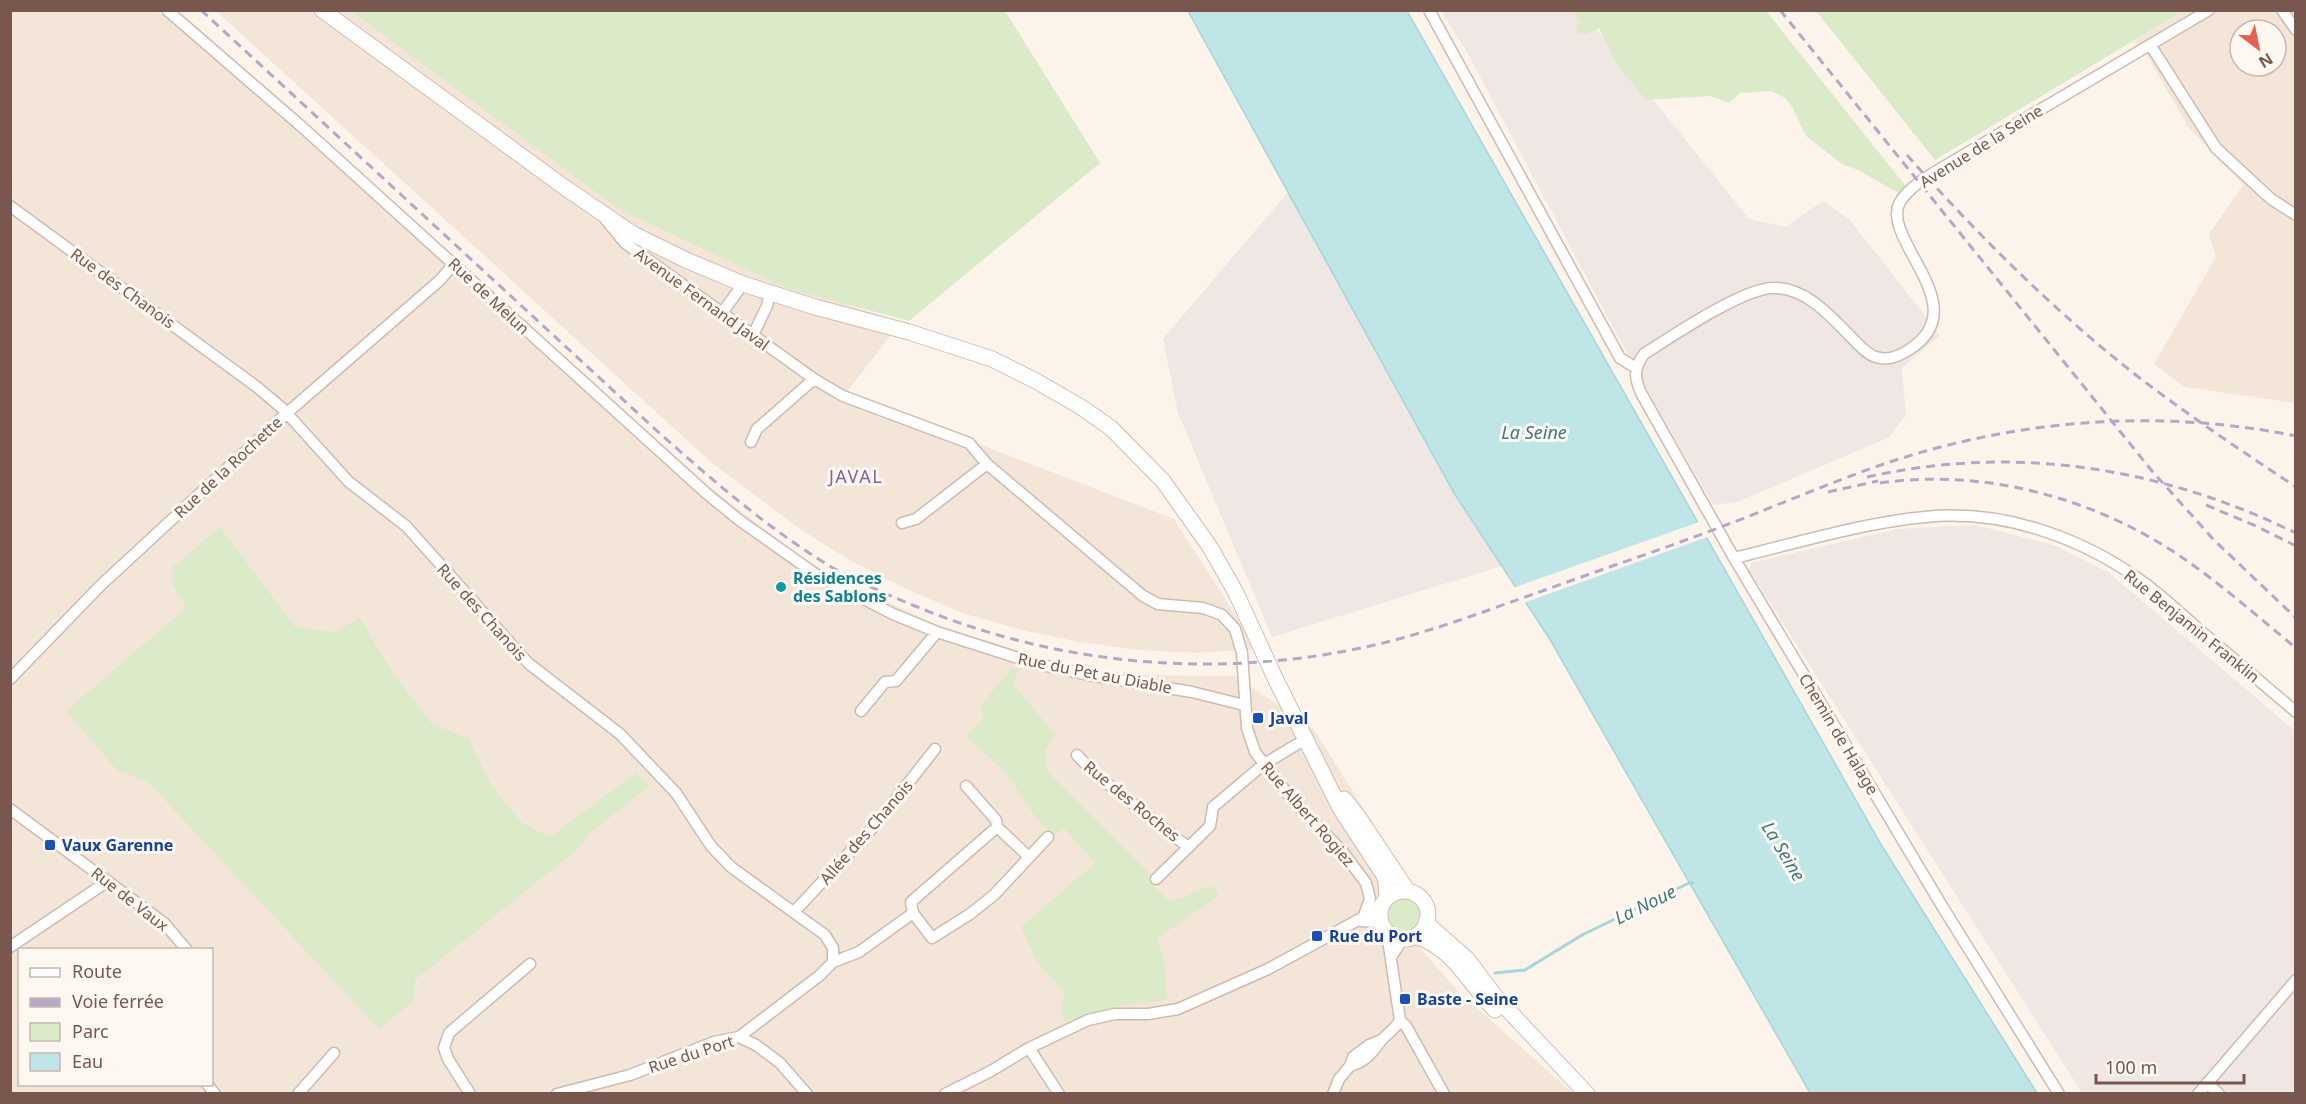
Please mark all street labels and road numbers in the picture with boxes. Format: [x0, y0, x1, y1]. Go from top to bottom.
street label: Avenue de la Seine [1915, 99, 2047, 193]
street label: Rue des Chanois [66, 243, 180, 333]
street label: Avenue Fernand Javal [630, 243, 774, 355]
street label: Rue de Melun [444, 253, 534, 339]
street label: Rue de la Rochette [169, 411, 287, 523]
street label: Rue des Chanois [432, 559, 532, 665]
street label: Rue Benjamin Franklin [2120, 564, 2264, 688]
street label: Rue du Pet au Diable [1016, 647, 1174, 699]
street label: Chemin de Halage [1794, 669, 1884, 799]
street label: Rue des Roches [1079, 755, 1185, 847]
street label: Rue Albert Rogiez [1256, 757, 1360, 871]
street label: Allée des Chanois [814, 775, 918, 889]
street label: Rue de Vaux [87, 862, 174, 937]
street label: Rue du Port [645, 1030, 737, 1078]

